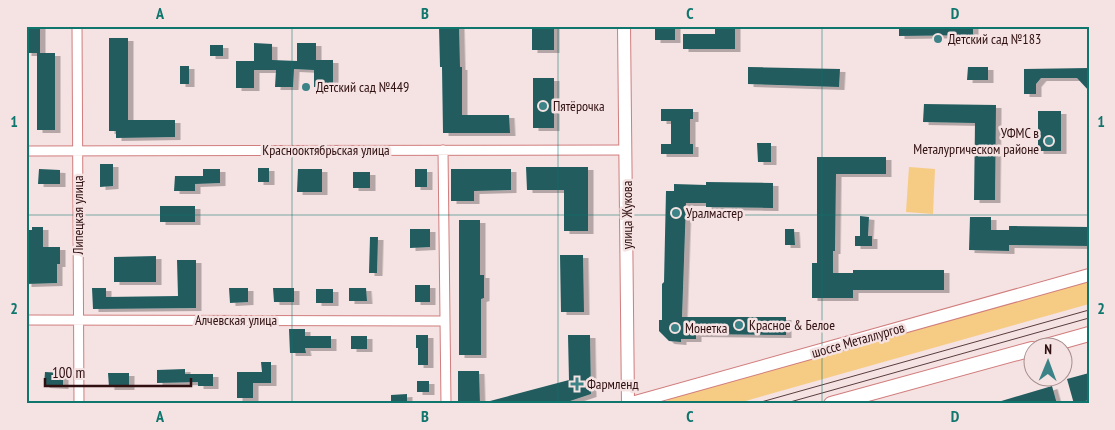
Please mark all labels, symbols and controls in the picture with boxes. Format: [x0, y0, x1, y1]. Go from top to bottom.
text: A [155, 3, 165, 23]
text: B [421, 3, 429, 23]
text: C [686, 3, 694, 23]
text: D [951, 3, 960, 23]
place label: Детский сад №183 [948, 30, 1041, 48]
marker: Детский сад №183 [932, 33, 944, 45]
place label: Детский сад №449 [316, 78, 409, 96]
marker: Детский сад №449 [300, 81, 312, 93]
place label: Пятёрочка [553, 97, 605, 115]
marker: Пятёрочка [537, 100, 549, 112]
text: 1 [10, 111, 18, 131]
text: 1 [1097, 111, 1105, 131]
place label: УФМС в Металургическом районе [913, 124, 1039, 158]
marker: УФМС в Металургическом районе [1043, 135, 1055, 147]
street label: Краснооктябрьская улица [262, 141, 390, 159]
street label: Липецкая улица [69, 175, 87, 256]
street label: улица Жукова [618, 181, 636, 249]
place label: Уралмастер [686, 204, 743, 222]
marker: Уралмастер [670, 207, 682, 219]
text: 2 [10, 298, 18, 318]
text: 2 [1097, 298, 1105, 318]
street label: Алчевская улица [195, 311, 277, 329]
place label: Красное & Белое [749, 316, 835, 334]
street label: шоссе Металлургов [809, 318, 907, 362]
place label: Монетка [685, 319, 727, 337]
marker: Красное & Белое [733, 319, 745, 331]
marker: Монетка [669, 322, 681, 334]
north arrow [1022, 338, 1072, 388]
text: N [1044, 340, 1052, 358]
scale bar [45, 355, 191, 387]
text: 100 m [52, 363, 85, 382]
place label: Фармленд [587, 375, 639, 393]
marker: Фармленд [571, 378, 583, 390]
text: A [155, 406, 165, 426]
text: B [421, 406, 429, 426]
text: C [686, 406, 694, 426]
text: D [951, 406, 960, 426]

